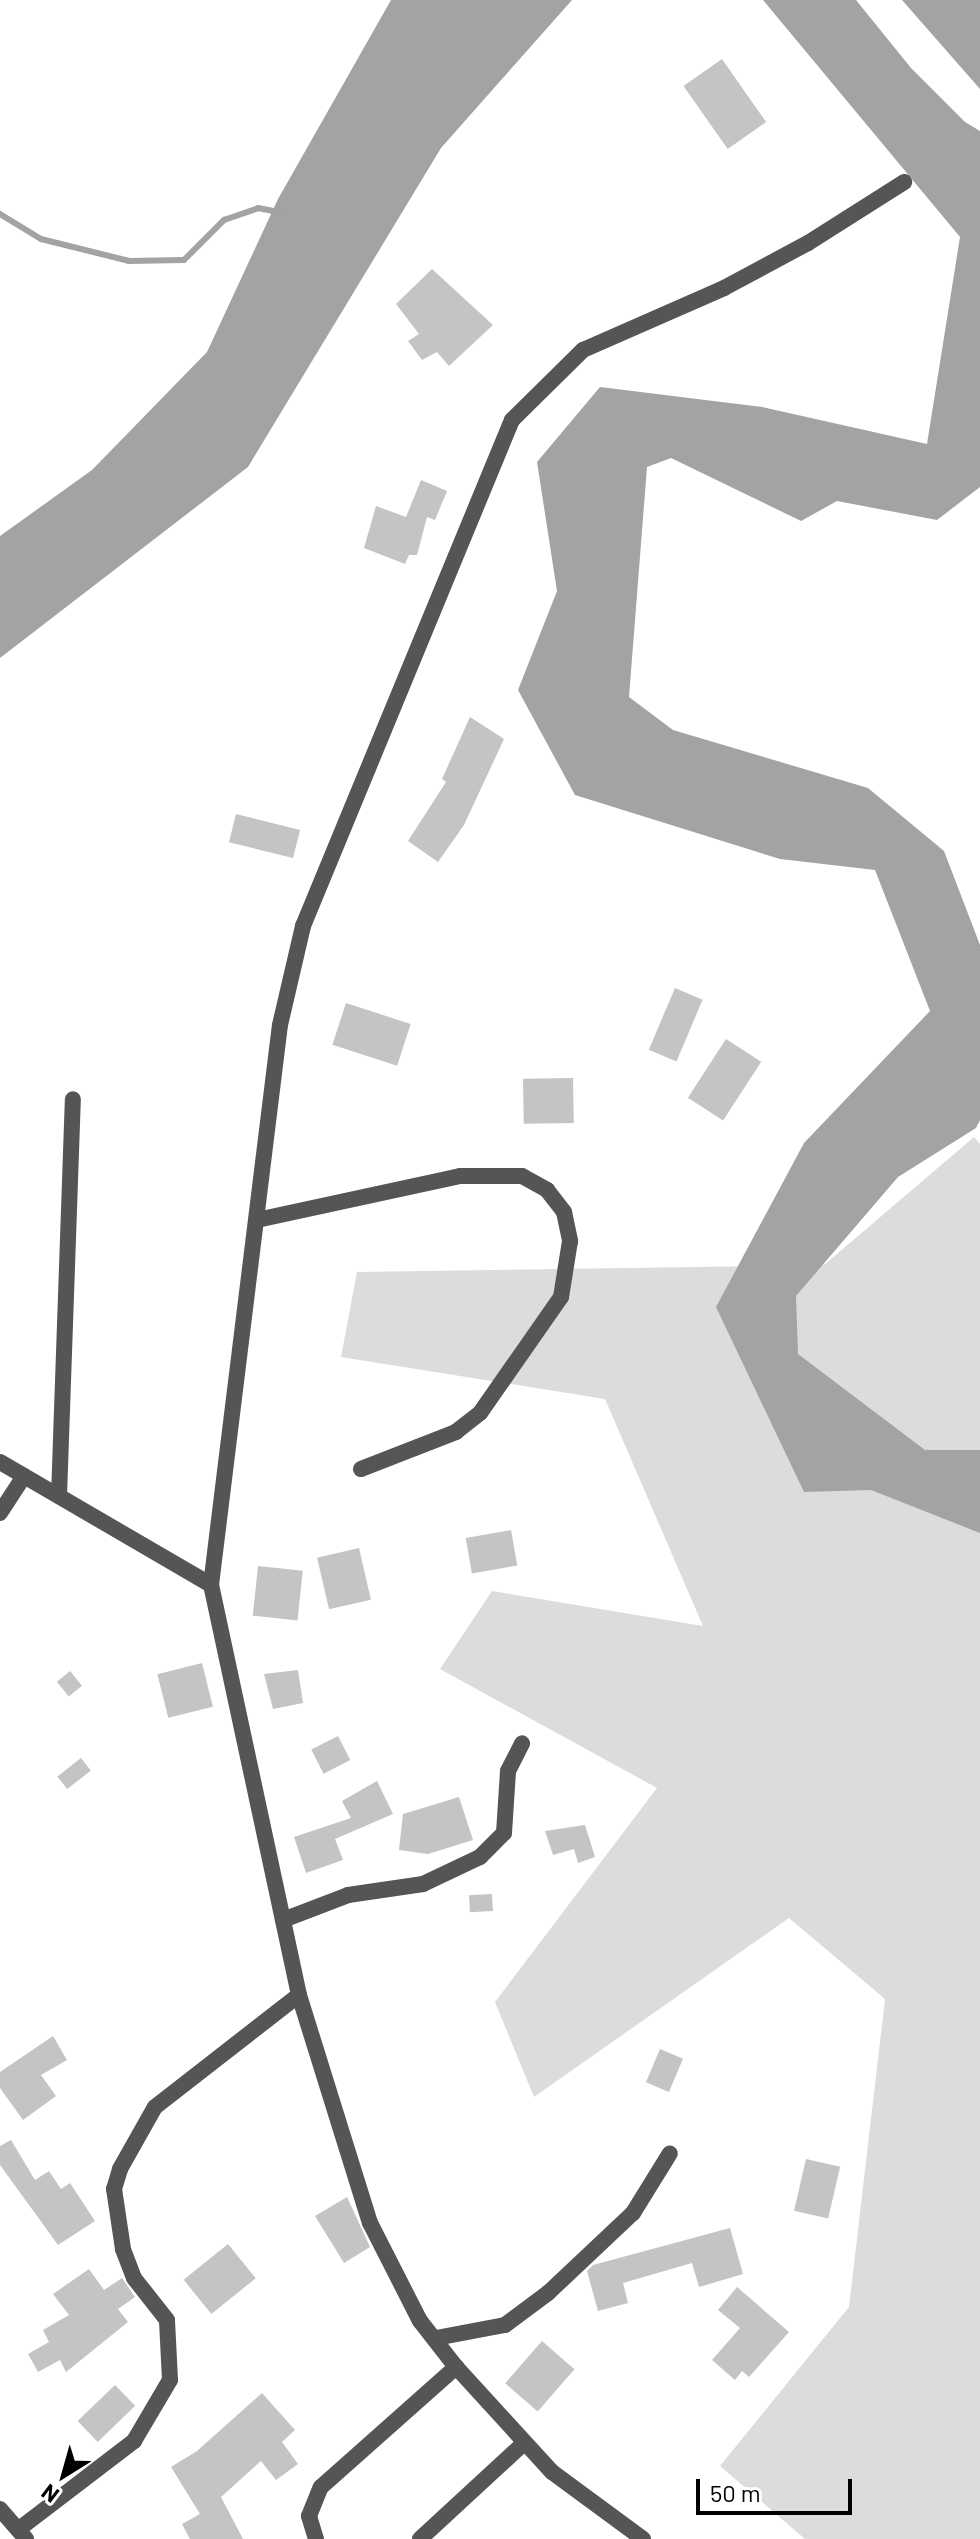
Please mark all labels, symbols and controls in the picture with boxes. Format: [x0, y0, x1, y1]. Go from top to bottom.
north arrow [24, 2435, 104, 2515]
scale bar [700, 2463, 856, 2513]
text: 50 m [710, 2478, 761, 2507]
text: N [36, 2479, 63, 2509]

